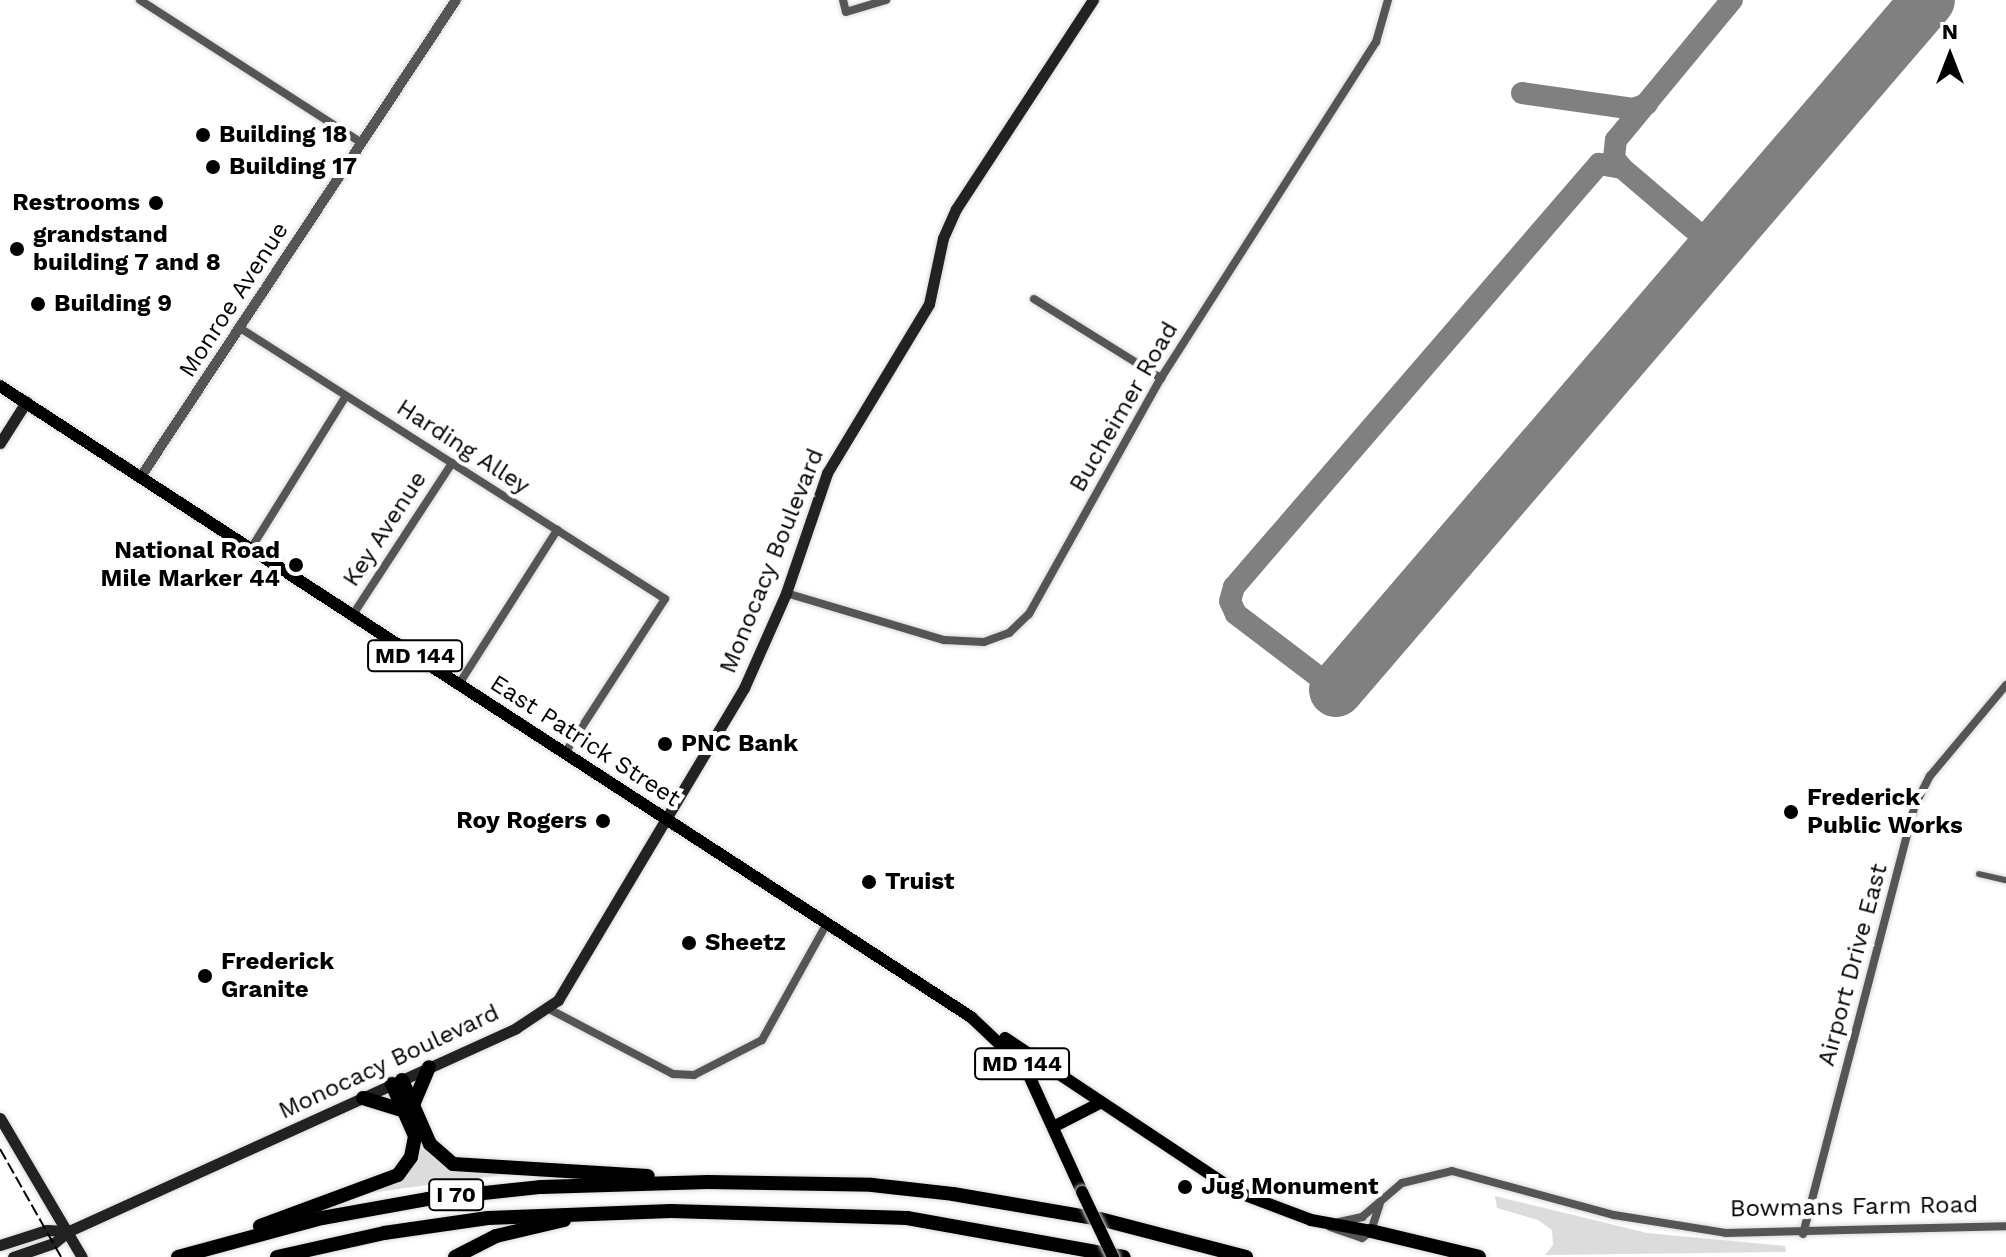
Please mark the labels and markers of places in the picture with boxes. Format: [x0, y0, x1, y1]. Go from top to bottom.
place label: Building 18 [219, 121, 348, 149]
marker: Building 18 [194, 126, 212, 144]
place label: Building 17 [229, 153, 357, 181]
marker: Building 17 [204, 158, 222, 176]
place label: Restrooms [12, 189, 140, 217]
marker: Restrooms [147, 194, 165, 212]
place label: grandstand building 7 and 8 [33, 221, 222, 277]
marker: grandstand building 7 and 8 [8, 240, 26, 258]
place label: Building 9 [54, 290, 172, 318]
marker: Building 9 [29, 295, 47, 313]
place label: National Road Mile Marker 44 [100, 537, 280, 593]
marker: National Road Mile Marker 44 [287, 556, 305, 574]
place label: PNC Bank [681, 730, 798, 758]
marker: PNC Bank [656, 735, 674, 753]
place label: Frederick Public Works [1807, 784, 1963, 840]
marker: Frederick Public Works [1782, 803, 1800, 821]
place label: Roy Rogers [456, 807, 587, 835]
marker: Roy Rogers [594, 812, 612, 830]
place label: Truist [885, 868, 955, 896]
marker: Truist [860, 873, 878, 891]
place label: Sheetz [705, 929, 786, 957]
marker: Sheetz [680, 934, 698, 952]
place label: Frederick Granite [221, 948, 334, 1004]
marker: Frederick Granite [196, 967, 214, 985]
place label: Jug Monument [1201, 1173, 1379, 1201]
marker: Jug Monument [1176, 1178, 1194, 1196]

